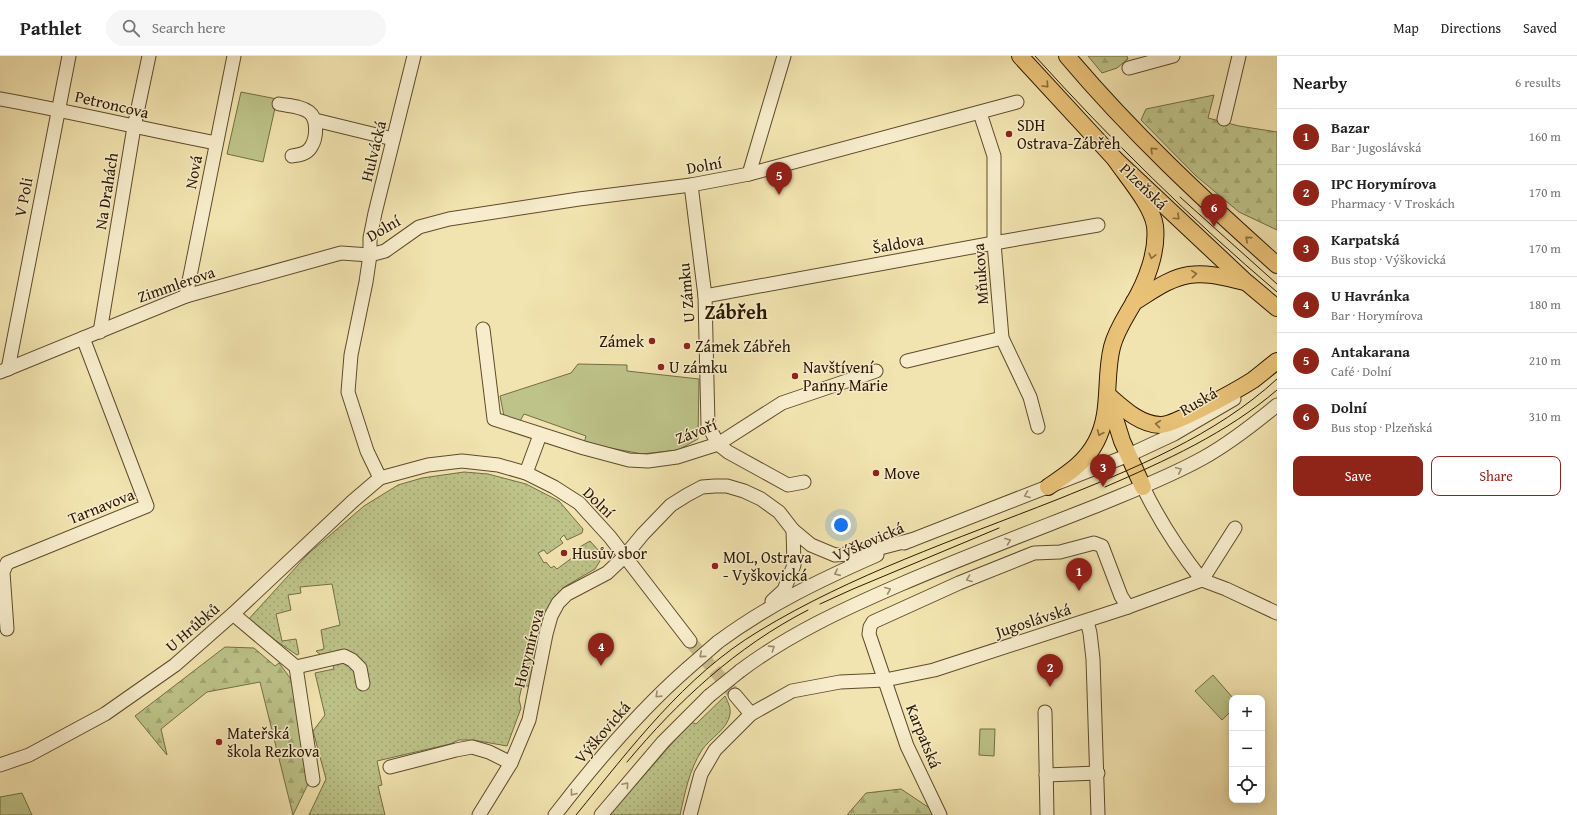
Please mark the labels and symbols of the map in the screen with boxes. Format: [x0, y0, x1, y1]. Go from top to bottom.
one-way arrow [1041, 80, 1049, 88]
street label: Petroncova [73, 84, 152, 124]
place label: SDH Ostrava-Zábřeh [1017, 113, 1121, 155]
street label: Hulvácká [354, 118, 392, 184]
marker: SDH Ostrava-Zábřeh [1004, 129, 1014, 139]
one-way arrow [1150, 147, 1158, 155]
street label: Dolní [684, 150, 724, 180]
street label: Na Drahách [88, 151, 124, 231]
street label: Nová [178, 153, 208, 191]
street label: Plzeňská [1115, 157, 1174, 215]
pin: 5 [766, 162, 792, 195]
street label: V Poli [7, 175, 39, 219]
pin: 6 [1201, 194, 1227, 227]
street label: Dolní [361, 208, 405, 247]
one-way arrow [1172, 212, 1179, 219]
street label: Šaldova [871, 227, 926, 259]
one-way arrow [1245, 236, 1253, 244]
street label: Mňukova [966, 242, 994, 306]
one-way arrow [1148, 252, 1157, 259]
street label: Zimmlerova [134, 259, 218, 308]
street label: U Zámku [671, 262, 701, 324]
one-way arrow [1191, 270, 1197, 279]
district label: Zábřeh [704, 297, 768, 326]
place label: Zámek [599, 329, 645, 353]
place label: Zámek Zábřeh [695, 334, 791, 358]
marker: Zámek [647, 336, 657, 346]
marker: Zámek Zábřeh [682, 341, 692, 351]
place label: U zámku [669, 355, 728, 379]
place label: Navštívení Panny Marie [803, 355, 888, 397]
marker: U zámku [656, 362, 666, 372]
marker: Navštívení Panny Marie [790, 371, 800, 381]
street label: Ruská [1175, 380, 1222, 421]
street label: Závoří [672, 412, 721, 450]
one-way arrow [1155, 420, 1161, 429]
one-way arrow [1097, 429, 1105, 437]
pin: 3 [1090, 454, 1116, 487]
place label: Move [884, 461, 920, 485]
one-way arrow [1174, 467, 1182, 475]
marker: Move [871, 468, 881, 478]
street label: Dolní [578, 481, 621, 523]
street label: Tarnavova [64, 482, 138, 530]
one-way arrow [1024, 490, 1031, 498]
street label: Výškovická [829, 515, 908, 567]
your location [831, 515, 851, 535]
one-way arrow [1005, 537, 1012, 545]
place label: Husův sbor [572, 541, 648, 565]
place label: MOL, Ostrava - Vyškovická [723, 545, 812, 587]
marker: Husův sbor [559, 548, 569, 558]
pin: 1 [1066, 558, 1092, 591]
marker: MOL, Ostrava - Vyškovická [710, 561, 720, 571]
one-way arrow [834, 568, 841, 576]
one-way arrow [965, 575, 972, 583]
one-way arrow [884, 587, 891, 595]
street label: U Hrůbků [160, 596, 225, 657]
street label: Jugoslávská [990, 596, 1074, 644]
street label: Horymírova [507, 606, 549, 690]
pin: 4 [588, 633, 614, 666]
one-way arrow [768, 645, 775, 653]
one-way arrow [700, 651, 707, 658]
pin: 2 [1037, 654, 1063, 687]
one-way arrow [655, 690, 663, 698]
street label: Výškovická [568, 695, 636, 768]
street label: Karpatská [900, 700, 948, 772]
place label: Mateřská škola Rezkova [227, 721, 320, 763]
marker: Mateřská škola Rezkova [214, 737, 224, 747]
one-way arrow [621, 782, 628, 790]
one-way arrow [570, 788, 577, 795]

